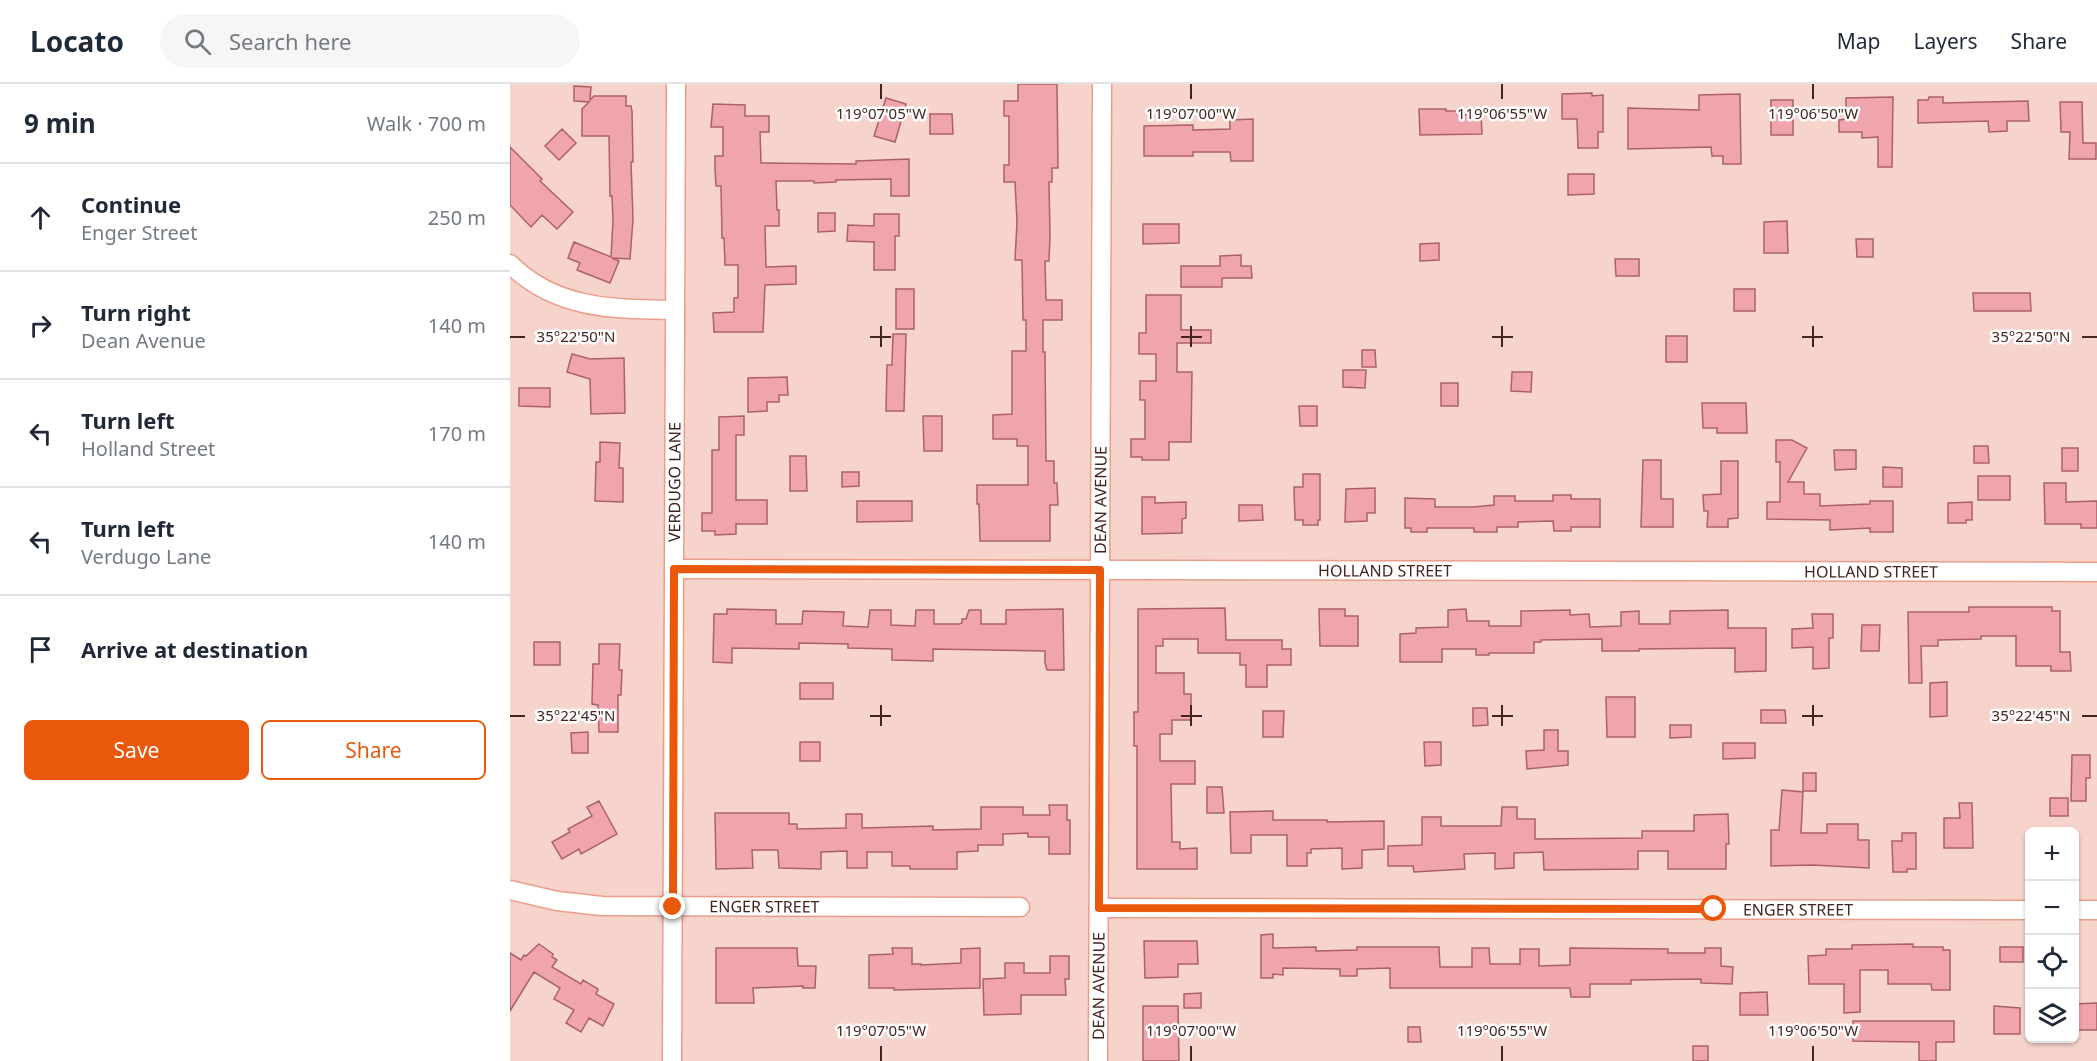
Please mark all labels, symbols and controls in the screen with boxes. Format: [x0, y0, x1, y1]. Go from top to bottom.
search box [160, 14, 580, 68]
text: Locato [30, 22, 124, 60]
icon: search [181, 25, 214, 58]
text: Search here [229, 26, 351, 56]
text: Map [1837, 27, 1881, 55]
text: Layers [1914, 27, 1978, 55]
text: Share [2011, 27, 2067, 55]
text: 119°07'05"W [836, 103, 926, 123]
text: 119°07'00"W [1146, 103, 1236, 123]
text: 119°06'55"W [1457, 103, 1547, 123]
text: 119°06'50"W [1768, 103, 1858, 123]
text: 9 min [24, 105, 96, 141]
text: Walk · 700 m [367, 110, 486, 137]
text: Continue [81, 189, 181, 219]
icon: ahead [24, 201, 57, 234]
text: 250 m [428, 204, 486, 231]
text: Enger Street [81, 219, 197, 246]
text: Turn right [81, 297, 191, 327]
icon: right [24, 309, 57, 342]
text: 140 m [428, 312, 486, 339]
text: 35°22'50"N [537, 326, 615, 346]
text: 35°22'50"N [1992, 326, 2070, 346]
text: Dean Avenue [81, 327, 206, 354]
text: Turn left [81, 405, 175, 435]
icon: left [24, 417, 57, 450]
text: 170 m [428, 420, 486, 447]
street label: VERDUGO LANE [663, 422, 686, 542]
text: Holland Street [81, 435, 215, 462]
street label: DEAN AVENUE [1089, 446, 1112, 554]
text: Turn left [81, 513, 175, 543]
icon: left [24, 525, 57, 558]
text: 140 m [428, 528, 486, 555]
text: Verdugo Lane [81, 543, 211, 570]
street label: HOLLAND STREET [1318, 559, 1452, 582]
street label: HOLLAND STREET [1804, 560, 1938, 583]
icon: arrive [24, 633, 57, 666]
text: Arrive at destination [81, 634, 308, 664]
text: 35°22'45"N [537, 705, 615, 725]
text: 35°22'45"N [1992, 705, 2070, 725]
button: Save [24, 720, 249, 780]
button: Share [261, 720, 486, 780]
map controls [2025, 827, 2079, 1043]
button: + [2025, 827, 2079, 881]
button: − [2025, 881, 2079, 935]
route end [659, 893, 685, 919]
street label: ENGER STREET [709, 895, 820, 918]
route start [1700, 895, 1726, 921]
street label: ENGER STREET [1743, 898, 1853, 921]
street label: DEAN AVENUE [1087, 932, 1110, 1040]
button: locate [2025, 935, 2079, 989]
button: layers [2025, 989, 2079, 1043]
text: 119°07'05"W [836, 1020, 926, 1040]
text: 119°07'00"W [1146, 1020, 1236, 1040]
text: 119°06'55"W [1457, 1020, 1547, 1040]
text: 119°06'50"W [1768, 1020, 1858, 1040]

